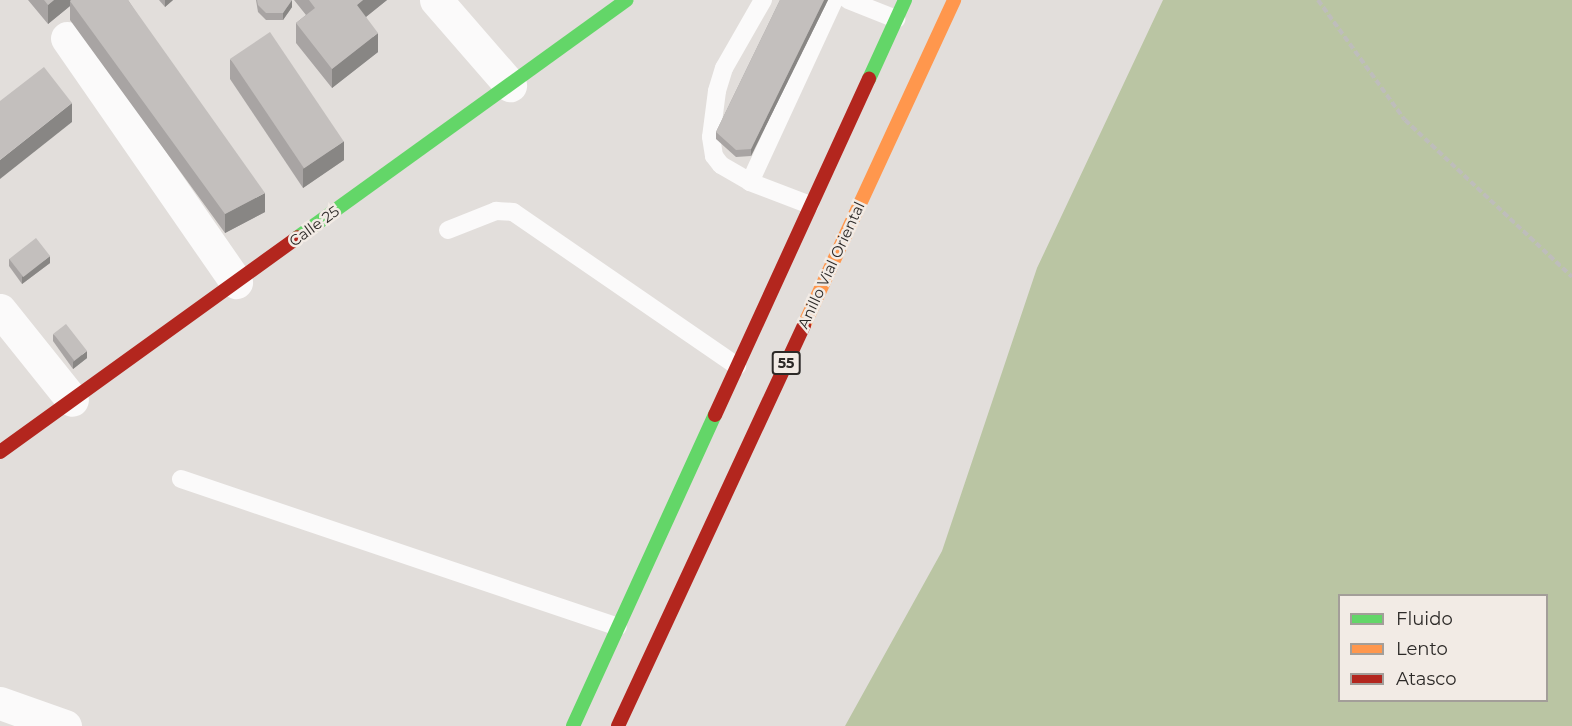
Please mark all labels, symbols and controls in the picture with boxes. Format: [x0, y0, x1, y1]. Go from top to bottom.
street label: Anillo Vial Oriental [794, 199, 868, 331]
street label: Calle 25 [285, 202, 343, 250]
road number: 55 [771, 352, 801, 374]
legend [1338, 594, 1548, 702]
text: Fluido [1396, 608, 1453, 630]
text: Lento [1396, 638, 1448, 660]
text: Atasco [1396, 668, 1456, 690]

